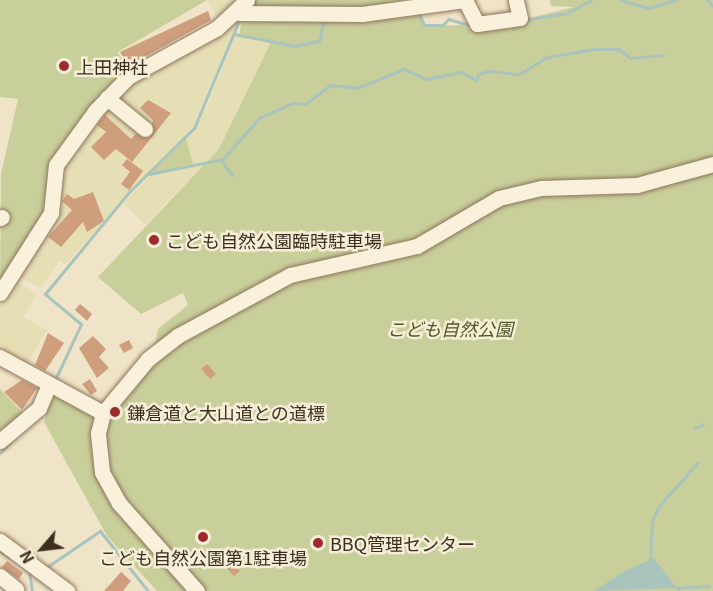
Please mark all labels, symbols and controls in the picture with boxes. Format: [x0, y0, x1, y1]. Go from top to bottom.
place label: 上田神社 [76, 55, 148, 77]
marker: 上田神社 [57, 59, 71, 73]
place label: こども自然公園臨時駐車場 [166, 229, 382, 251]
marker: こども自然公園臨時駐車場 [147, 233, 161, 247]
park label: こども自然公園 [387, 317, 513, 339]
place label: 鎌倉道と大山道との道標 [127, 401, 325, 423]
marker: 鎌倉道と大山道との道標 [108, 405, 122, 419]
north arrow [12, 519, 72, 579]
marker: こども自然公園第1駐車場 [196, 530, 210, 544]
place label: BBQ管理センター [330, 532, 475, 554]
marker: BBQ管理センター [311, 536, 325, 550]
place label: こども自然公園第1駐車場 [99, 546, 307, 568]
text: N [13, 547, 40, 568]

